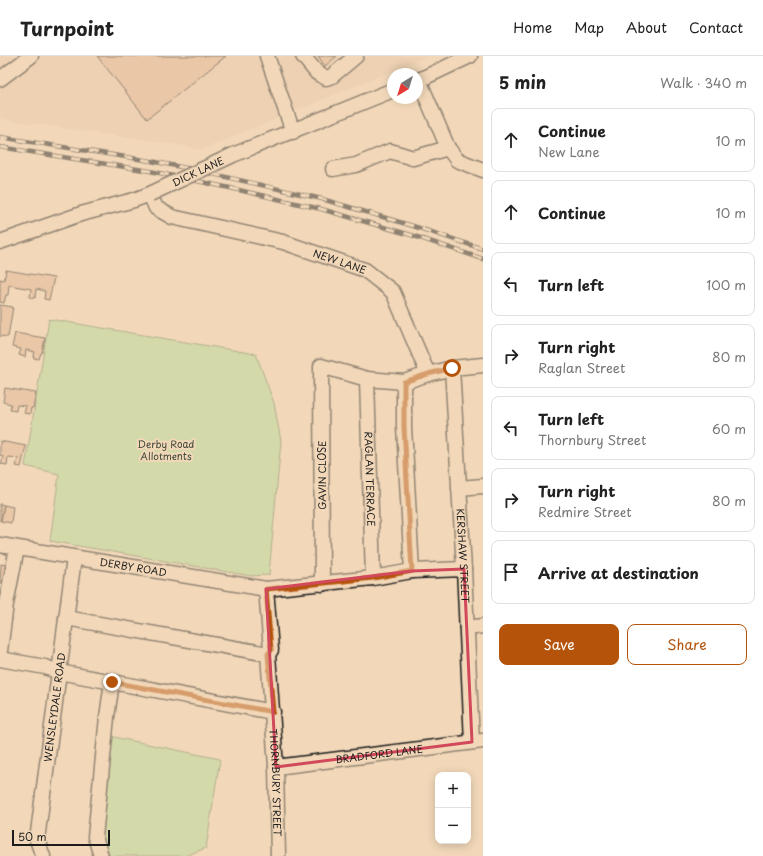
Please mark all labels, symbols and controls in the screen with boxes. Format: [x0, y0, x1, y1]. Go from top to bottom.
text: Turnpoint [20, 14, 114, 42]
text: Home [513, 17, 552, 38]
text: Map [574, 17, 604, 38]
text: About [626, 17, 667, 38]
text: Contact [689, 17, 743, 38]
north arrow [387, 68, 423, 104]
text: 5 min [499, 69, 546, 95]
text: Walk · 340 m [660, 73, 747, 92]
text: Continue [538, 119, 606, 142]
icon: ahead [500, 129, 522, 151]
text: 10 m [716, 131, 746, 150]
text: New Lane [538, 142, 600, 161]
street label: DICK LANE [169, 152, 226, 190]
icon: ahead [500, 201, 522, 223]
text: Continue [538, 201, 606, 224]
text: 10 m [716, 203, 746, 222]
street label: NEW LANE [311, 245, 369, 277]
icon: left [500, 273, 522, 295]
text: Turn left [538, 273, 604, 296]
text: 100 m [706, 275, 746, 294]
text: Turn right [538, 335, 615, 358]
icon: right [500, 345, 522, 367]
text: 80 m [712, 347, 746, 366]
text: Raglan Street [538, 358, 625, 377]
route start [443, 359, 461, 377]
text: Turn left [538, 407, 604, 430]
icon: left [500, 417, 522, 439]
text: 60 m [712, 419, 746, 438]
text: Thornbury Street [538, 430, 646, 449]
street label: RAGLAN TERRACE [362, 431, 379, 527]
park label: Derby Road Allotments [138, 436, 195, 463]
street label: GAVIN CLOSE [314, 440, 329, 510]
text: Turn right [538, 479, 615, 502]
icon: right [500, 489, 522, 511]
text: 80 m [712, 491, 746, 510]
text: Redmire Street [538, 502, 632, 521]
street label: KERSHAW STREET [453, 508, 474, 603]
street label: DERBY ROAD [99, 554, 168, 579]
icon: arrive [500, 561, 522, 583]
text: Arrive at destination [538, 561, 699, 584]
button: Save [499, 624, 619, 665]
button: Share [627, 624, 747, 665]
street label: WENSLEYDALE ROAD [39, 652, 69, 763]
route end [103, 673, 121, 691]
street label: THORNBURY STREET [266, 728, 286, 837]
street label: BRADFORD LANE [335, 741, 424, 766]
map controls [435, 772, 471, 844]
button: + [435, 772, 471, 808]
button: − [435, 808, 471, 844]
scale bar [12, 828, 110, 847]
text: 50 m [18, 828, 47, 845]

